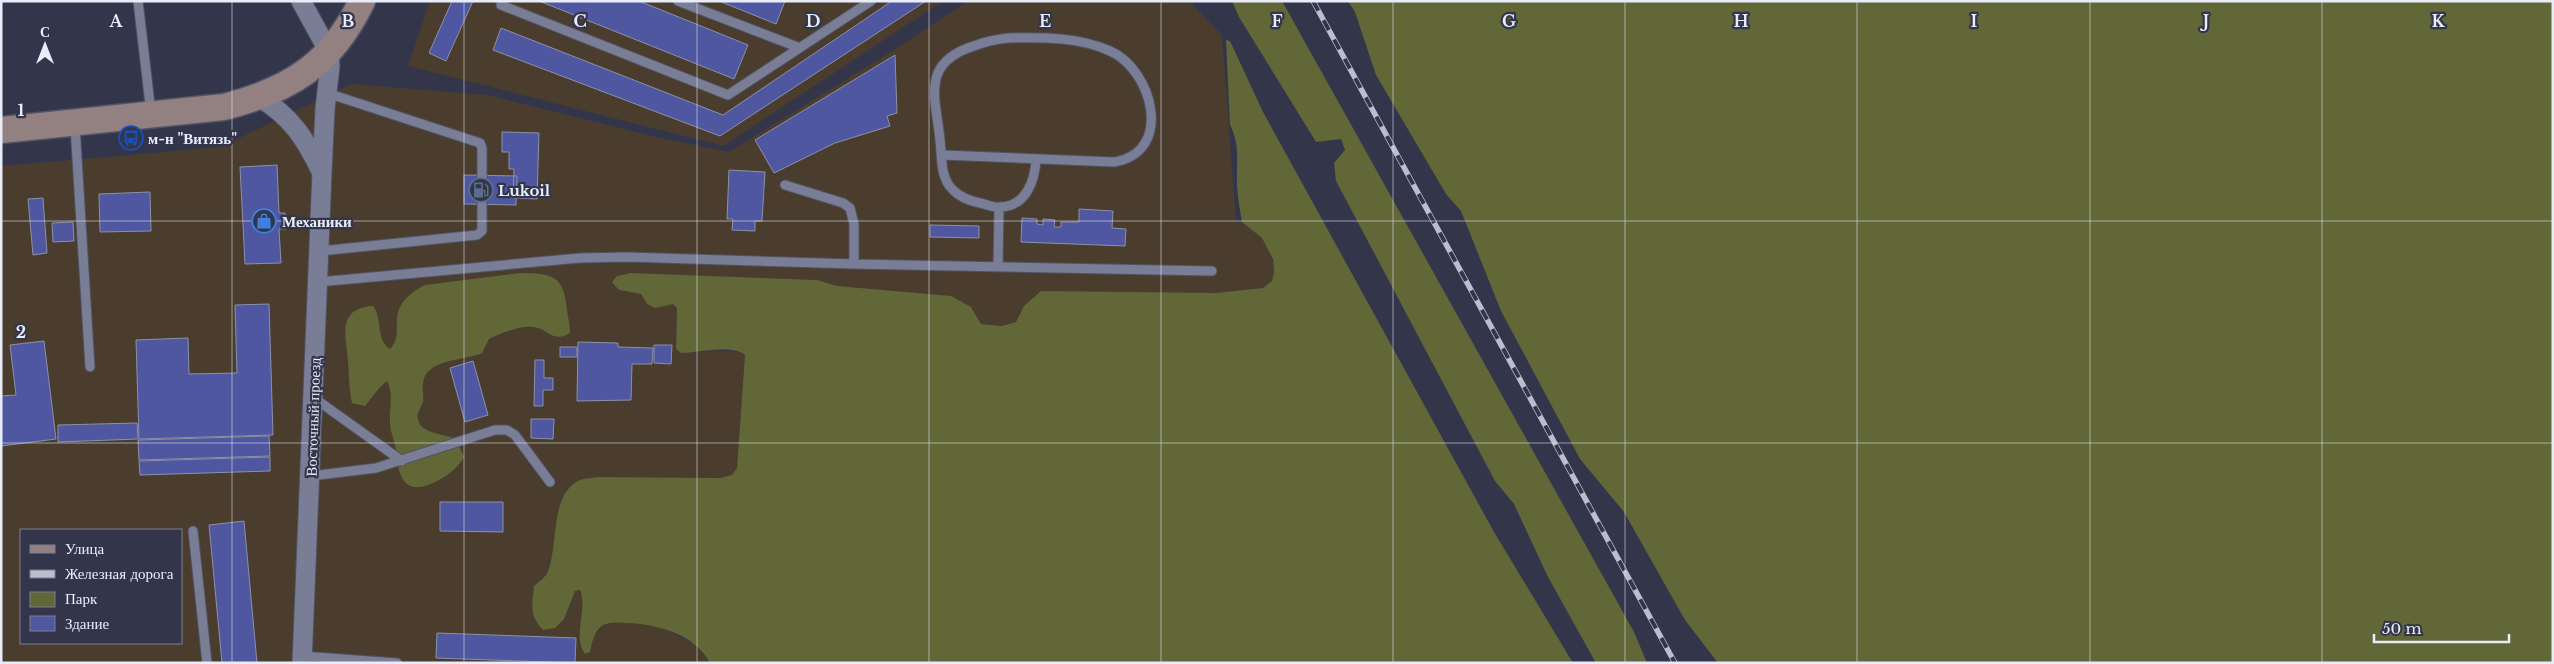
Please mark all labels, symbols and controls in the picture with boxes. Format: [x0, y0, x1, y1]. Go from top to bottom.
text: A [109, 11, 124, 31]
text: B [342, 11, 355, 31]
text: C [573, 11, 587, 31]
text: D [806, 11, 820, 31]
text: E [1039, 11, 1051, 31]
text: F [1271, 11, 1283, 31]
text: G [1502, 11, 1516, 31]
text: H [1733, 11, 1749, 31]
text: I [1971, 11, 1978, 31]
text: J [2200, 11, 2209, 31]
text: K [2431, 11, 2445, 31]
north arrow [20, 20, 70, 70]
text: С [40, 23, 50, 41]
text: 1 [18, 100, 25, 120]
bus stop icon: м-н "Витязь" [118, 125, 144, 151]
place label: м-н "Витязь" [148, 129, 237, 148]
fuel station icon: Lukoil [468, 177, 494, 203]
place label: Lukoil [498, 181, 551, 200]
shop icon: Механики [251, 208, 277, 234]
place label: Механики [282, 212, 352, 231]
text: 2 [16, 322, 26, 342]
street label: Восточный проезд [301, 357, 325, 477]
legend [20, 529, 182, 644]
text: Улица [65, 539, 104, 558]
text: Железная дорога [65, 564, 174, 583]
text: Парк [65, 589, 98, 608]
scale bar [2374, 612, 2509, 644]
text: Здание [65, 614, 109, 633]
text: 50 m [2382, 619, 2422, 638]

